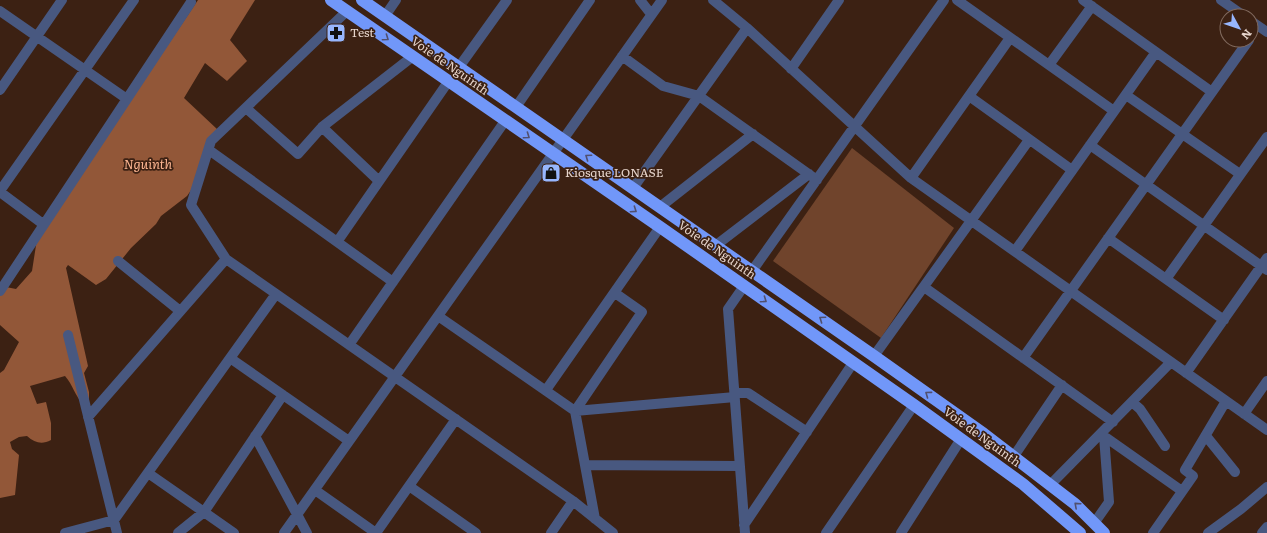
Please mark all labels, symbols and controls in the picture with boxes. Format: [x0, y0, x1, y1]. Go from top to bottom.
north arrow [1219, 8, 1259, 48]
pharmacy icon: Test [325, 22, 347, 44]
place label: Test [350, 23, 374, 41]
text: N [1238, 26, 1257, 44]
street label: Voie de Nguinth [408, 32, 493, 99]
one-way arrow [381, 33, 388, 40]
one-way arrow [523, 131, 530, 139]
water label: Nguinth [124, 154, 173, 173]
one-way arrow [586, 155, 593, 162]
shop icon: Kiosque LONASE [540, 162, 562, 184]
place label: Kiosque LONASE [565, 163, 664, 181]
one-way arrow [630, 205, 637, 213]
street label: Voie de Nguinth [675, 216, 760, 283]
one-way arrow [760, 295, 767, 303]
one-way arrow [819, 317, 826, 324]
one-way arrow [925, 391, 932, 399]
street label: Voie de Nguinth [940, 402, 1025, 470]
one-way arrow [1074, 503, 1081, 510]

